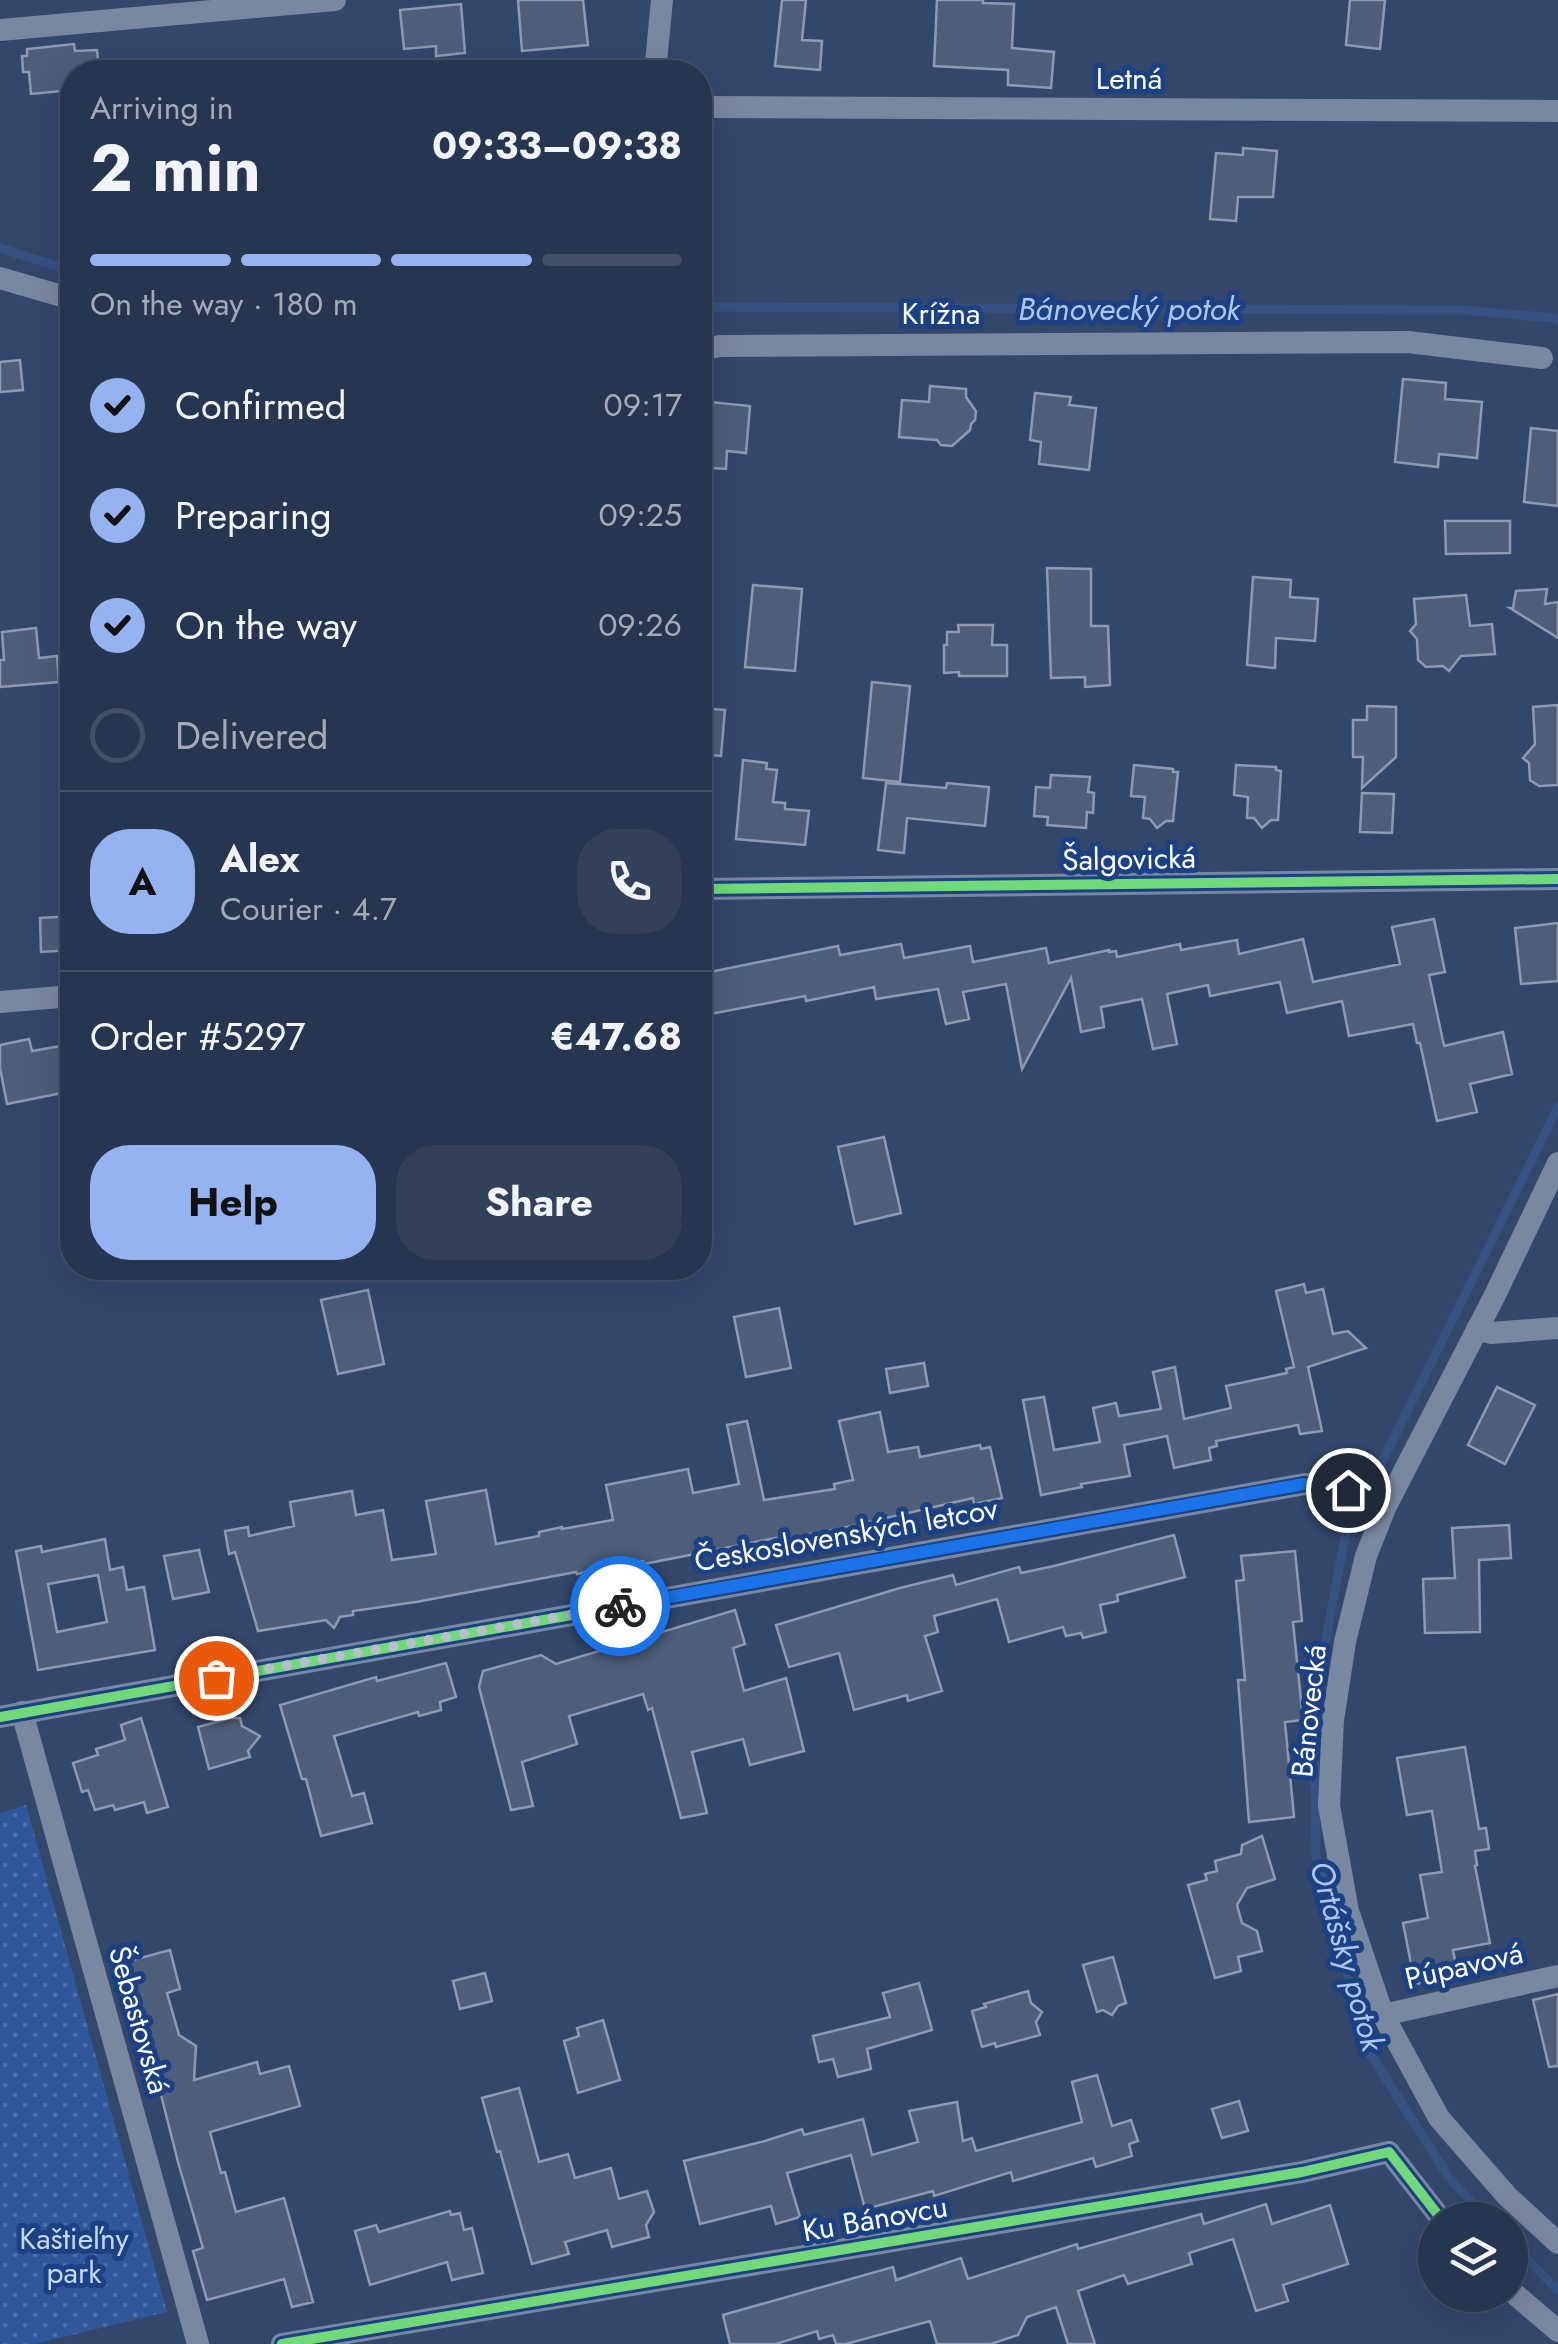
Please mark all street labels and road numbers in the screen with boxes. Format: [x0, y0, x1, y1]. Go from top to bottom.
street label: Letná [1096, 57, 1162, 100]
street label: Krížna [901, 292, 981, 335]
street label: Šalgovická [1062, 836, 1196, 881]
street label: Československých letcov [691, 1487, 1002, 1582]
street label: Bánovecká [1280, 1642, 1337, 1779]
street label: Púpavová [1401, 1931, 1527, 2000]
street label: Šebastovská [98, 1941, 181, 2099]
street label: Ku Bánovcu [799, 2185, 951, 2252]

